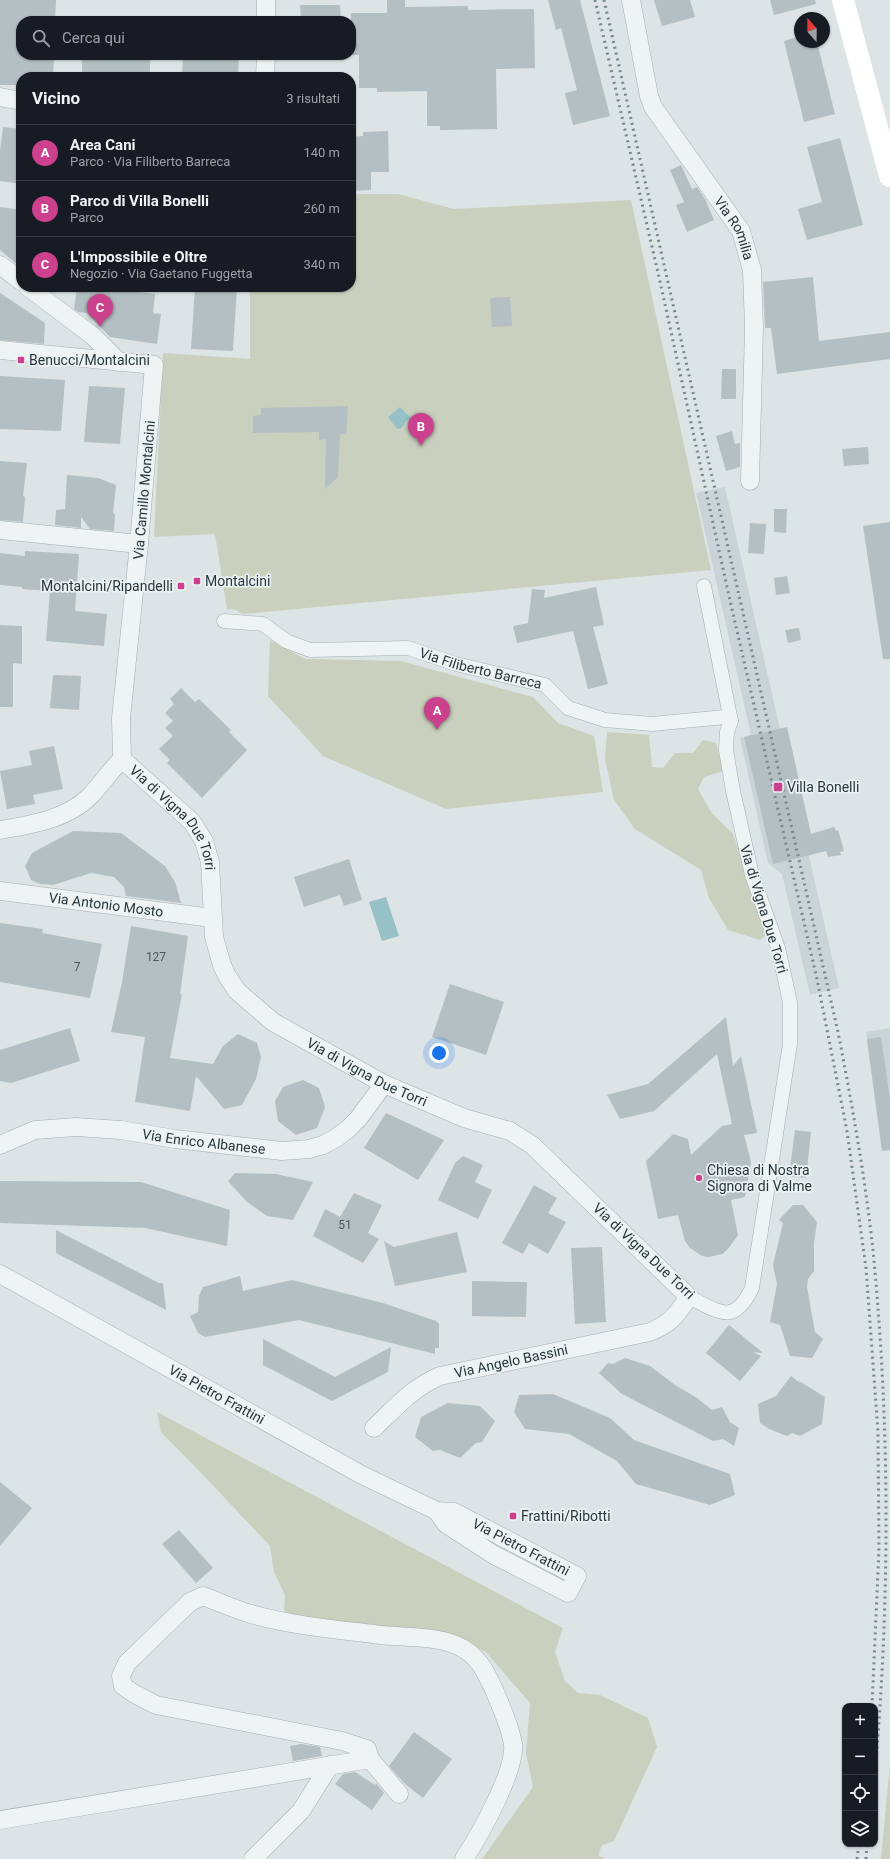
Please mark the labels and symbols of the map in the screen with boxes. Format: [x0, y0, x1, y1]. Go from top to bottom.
north arrow [794, 12, 830, 48]
street label: Via Romilia [711, 193, 757, 262]
pin: C [87, 294, 113, 327]
place label: Benucci/Montalcini [29, 352, 150, 368]
marker: Benucci/Montalcini [16, 355, 26, 365]
pin: B [408, 413, 434, 446]
street label: Via Camillo Montalcini [130, 420, 158, 560]
place label: Montalcini [205, 573, 270, 589]
marker: Montalcini [192, 576, 202, 586]
place label: Montalcini/Ripandelli [41, 578, 173, 594]
marker: Montalcini/Ripandelli [176, 581, 186, 591]
street label: Via Filiberto Barreca [418, 644, 543, 692]
pin: A [424, 697, 450, 730]
street label: Via di Vigna Due Torri [127, 762, 218, 871]
place label: Villa Bonelli [787, 779, 859, 795]
marker: Villa Bonelli [772, 781, 784, 793]
street label: Via di Vigna Due Torri [737, 843, 791, 975]
street label: Via Antonio Mosto [48, 889, 164, 920]
house number: 127 [146, 950, 166, 964]
house number: 7 [74, 960, 81, 974]
street label: Via di Vigna Due Torri [304, 1035, 430, 1109]
your location [429, 1043, 449, 1063]
street label: Via Enrico Albanese [141, 1126, 266, 1157]
place label: Chiesa di Nostra Signora di Valme [707, 1162, 812, 1194]
marker: Chiesa di Nostra Signora di Valme [694, 1173, 704, 1183]
street label: Via di Vigna Due Torri [590, 1200, 698, 1302]
house number: 51 [338, 1218, 352, 1232]
street label: Via Angelo Bassini [453, 1341, 569, 1381]
street label: Via Pietro Frattini [166, 1361, 268, 1427]
place label: Frattini/Ribotti [521, 1508, 611, 1524]
marker: Frattini/Ribotti [508, 1511, 518, 1521]
street label: Via Pietro Frattini [470, 1515, 572, 1579]

